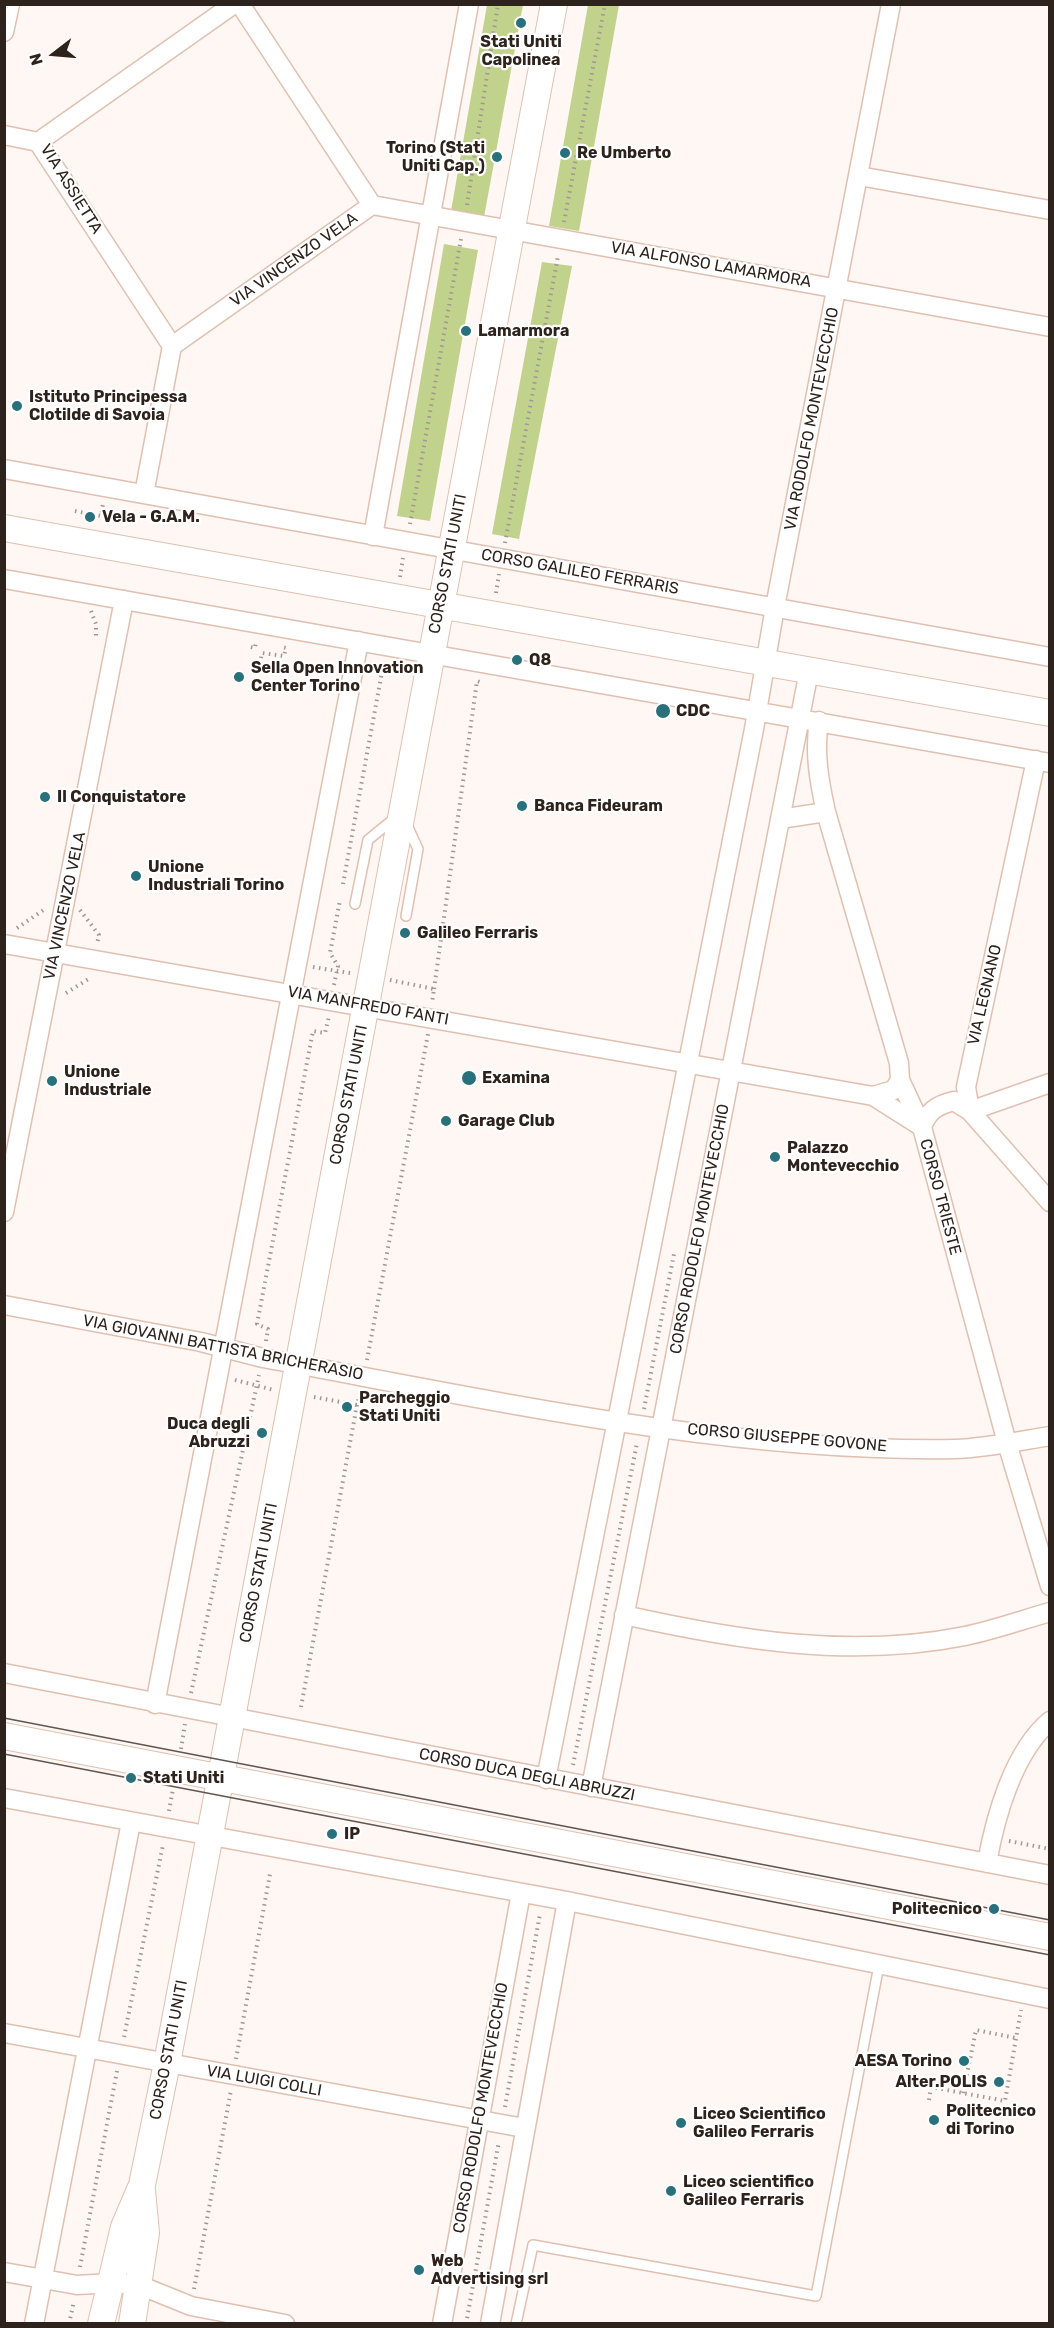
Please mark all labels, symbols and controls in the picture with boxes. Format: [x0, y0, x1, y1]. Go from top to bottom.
marker: Stati Uniti Capolinea [514, 16, 528, 30]
north arrow [24, 24, 84, 84]
place label: Stati Uniti Capolinea [480, 32, 562, 70]
text: N [25, 51, 47, 67]
place label: Torino (Stati Uniti Cap.) [386, 138, 485, 176]
street label: VIA ASSIETTA [36, 141, 106, 237]
place label: Re Umberto [577, 143, 671, 163]
marker: Re Umberto [558, 146, 572, 160]
marker: Torino (Stati Uniti Cap.) [490, 150, 504, 164]
street label: VIA VINCENZO VELA [227, 209, 361, 311]
street label: VIA ALFONSO LAMARMORA [609, 238, 813, 292]
street label: VIA RODOLFO MONTEVECCHIO [781, 306, 843, 532]
place label: Lamarmora [478, 321, 569, 341]
marker: Lamarmora [459, 324, 473, 338]
place label: Istituto Principessa Clotilde di Savoia [29, 387, 187, 425]
marker: Istituto Principessa Clotilde di Savoia [10, 399, 24, 413]
street label: CORSO STATI UNITI [425, 492, 471, 636]
place label: Vela - G.A.M. [102, 507, 200, 527]
marker: Vela - G.A.M. [83, 510, 97, 524]
street label: CORSO GALILEO FERRARIS [480, 545, 680, 599]
place label: Q8 [529, 650, 551, 670]
marker: Q8 [510, 653, 524, 667]
place label: Sella Open Innovation Center Torino [251, 658, 424, 696]
marker: Sella Open Innovation Center Torino [232, 670, 246, 684]
place label: CDC [676, 701, 710, 721]
marker: CDC [654, 702, 672, 720]
place label: Il Conquistatore [57, 787, 186, 807]
marker: Il Conquistatore [38, 790, 52, 804]
place label: Banca Fideuram [534, 796, 663, 816]
marker: Banca Fideuram [515, 799, 529, 813]
street label: VIA VINCENZO VELA [40, 830, 90, 982]
place label: Unione Industriali Torino [148, 857, 284, 895]
marker: Unione Industriali Torino [129, 869, 143, 883]
place label: Galileo Ferraris [417, 923, 538, 943]
marker: Galileo Ferraris [398, 926, 412, 940]
street label: VIA LEGNANO [964, 943, 1006, 1047]
street label: VIA MANFREDO FANTI [286, 982, 450, 1030]
street label: CORSO STATI UNITI [326, 1023, 372, 1167]
place label: Unione Industriale [64, 1062, 151, 1100]
place label: Examina [482, 1068, 550, 1088]
marker: Examina [460, 1069, 478, 1087]
marker: Unione Industriale [45, 1074, 59, 1088]
street label: CORSO RODOLFO MONTEVECCHIO [666, 1102, 734, 1356]
place label: Garage Club [458, 1111, 555, 1131]
marker: Garage Club [439, 1114, 453, 1128]
street label: CORSO TRIESTE [915, 1137, 965, 1257]
place label: Palazzo Montevecchio [787, 1138, 899, 1176]
marker: Palazzo Montevecchio [768, 1150, 782, 1164]
street label: VIA GIOVANNI BATTISTA BRICHERASIO [81, 1311, 365, 1385]
place label: Parcheggio Stati Uniti [359, 1388, 450, 1426]
marker: Parcheggio Stati Uniti [340, 1400, 354, 1414]
place label: Duca degli Abruzzi [167, 1414, 250, 1452]
street label: CORSO GIUSEPPE GOVONE [686, 1420, 888, 1456]
marker: Duca degli Abruzzi [255, 1426, 269, 1440]
street label: CORSO STATI UNITI [236, 1501, 282, 1645]
street label: CORSO DUCA DEGLI ABRUZZI [417, 1745, 637, 1805]
place label: Stati Uniti [143, 1768, 224, 1788]
marker: Stati Uniti [124, 1771, 138, 1785]
place label: IP [344, 1824, 360, 1844]
marker: IP [325, 1827, 339, 1841]
place label: Politecnico [892, 1899, 982, 1919]
marker: Politecnico [987, 1902, 1001, 1916]
street label: CORSO STATI UNITI [146, 1978, 192, 2122]
street label: CORSO RODOLFO MONTEVECCHIO [449, 1981, 513, 2235]
place label: AESA Torino [855, 2051, 952, 2071]
marker: AESA Torino [957, 2054, 971, 2068]
street label: VIA LUIGI COLLI [205, 2061, 323, 2101]
place label: Alter.POLIS [896, 2072, 987, 2092]
marker: Alter.POLIS [992, 2075, 1006, 2089]
place label: Politecnico di Torino [946, 2101, 1036, 2139]
place label: Liceo Scientifico Galileo Ferraris [693, 2104, 826, 2142]
marker: Politecnico di Torino [927, 2113, 941, 2127]
marker: Liceo Scientifico Galileo Ferraris [674, 2116, 688, 2130]
place label: Liceo scientifico Galileo Ferraris [683, 2172, 814, 2210]
marker: Liceo scientifico Galileo Ferraris [664, 2184, 678, 2198]
place label: Web Advertising srl [431, 2251, 548, 2289]
marker: Web Advertising srl [412, 2263, 426, 2277]

